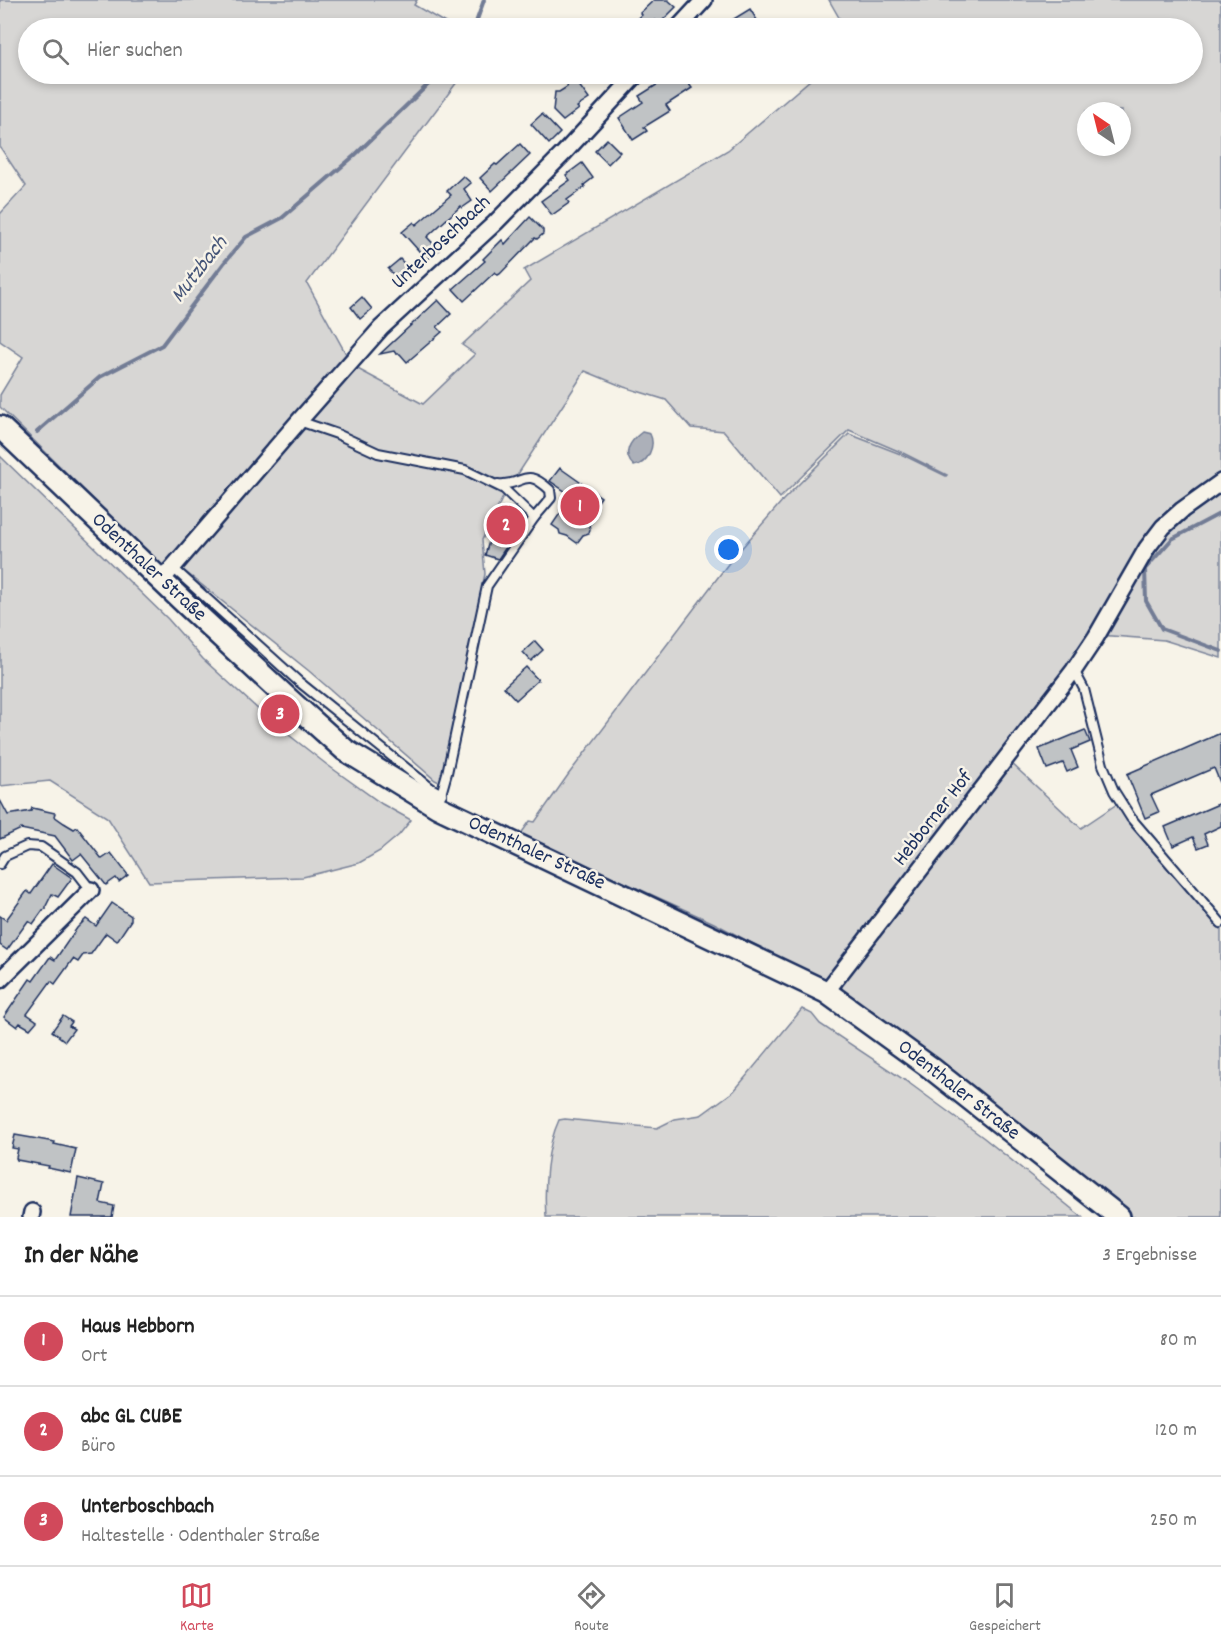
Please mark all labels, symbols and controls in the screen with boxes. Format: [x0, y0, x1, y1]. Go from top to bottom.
search box [18, 18, 1203, 84]
icon: search [39, 35, 72, 68]
text: Hier suchen [87, 36, 183, 67]
north arrow [1077, 102, 1131, 156]
street label: Unterboschbach [385, 189, 499, 297]
water label: Mutzbach [164, 229, 237, 310]
pin: 1 [560, 484, 600, 528]
pin: 2 [486, 502, 526, 548]
street label: Odenthaler Straße [83, 506, 213, 630]
your location [714, 535, 743, 564]
pin: 3 [260, 692, 300, 736]
street label: Hebborner Hof [887, 764, 981, 873]
street label: Odenthaler Straße [462, 809, 610, 899]
street label: Odenthaler Straße [890, 1033, 1026, 1149]
text: In der Nähe [24, 1238, 138, 1275]
text: 3 Ergebnisse [1102, 1242, 1197, 1270]
text: Haus Hebborn [81, 1312, 194, 1343]
text: 1 [41, 1327, 46, 1355]
text: 80 m [1160, 1327, 1197, 1355]
text: Ort [81, 1343, 107, 1371]
text: abc GL CUBE [81, 1402, 182, 1433]
text: 2 [39, 1417, 48, 1445]
text: 120 m [1155, 1417, 1197, 1445]
text: Büro [81, 1433, 115, 1461]
text: Unterboschbach [81, 1492, 214, 1523]
text: 3 [39, 1507, 48, 1535]
text: 250 m [1150, 1507, 1197, 1535]
text: Haltestelle · Odenthaler Straße [81, 1523, 320, 1551]
tab: Karte [180, 1579, 214, 1638]
tab: Route [574, 1579, 609, 1638]
tab: Gespeichert [969, 1579, 1041, 1638]

